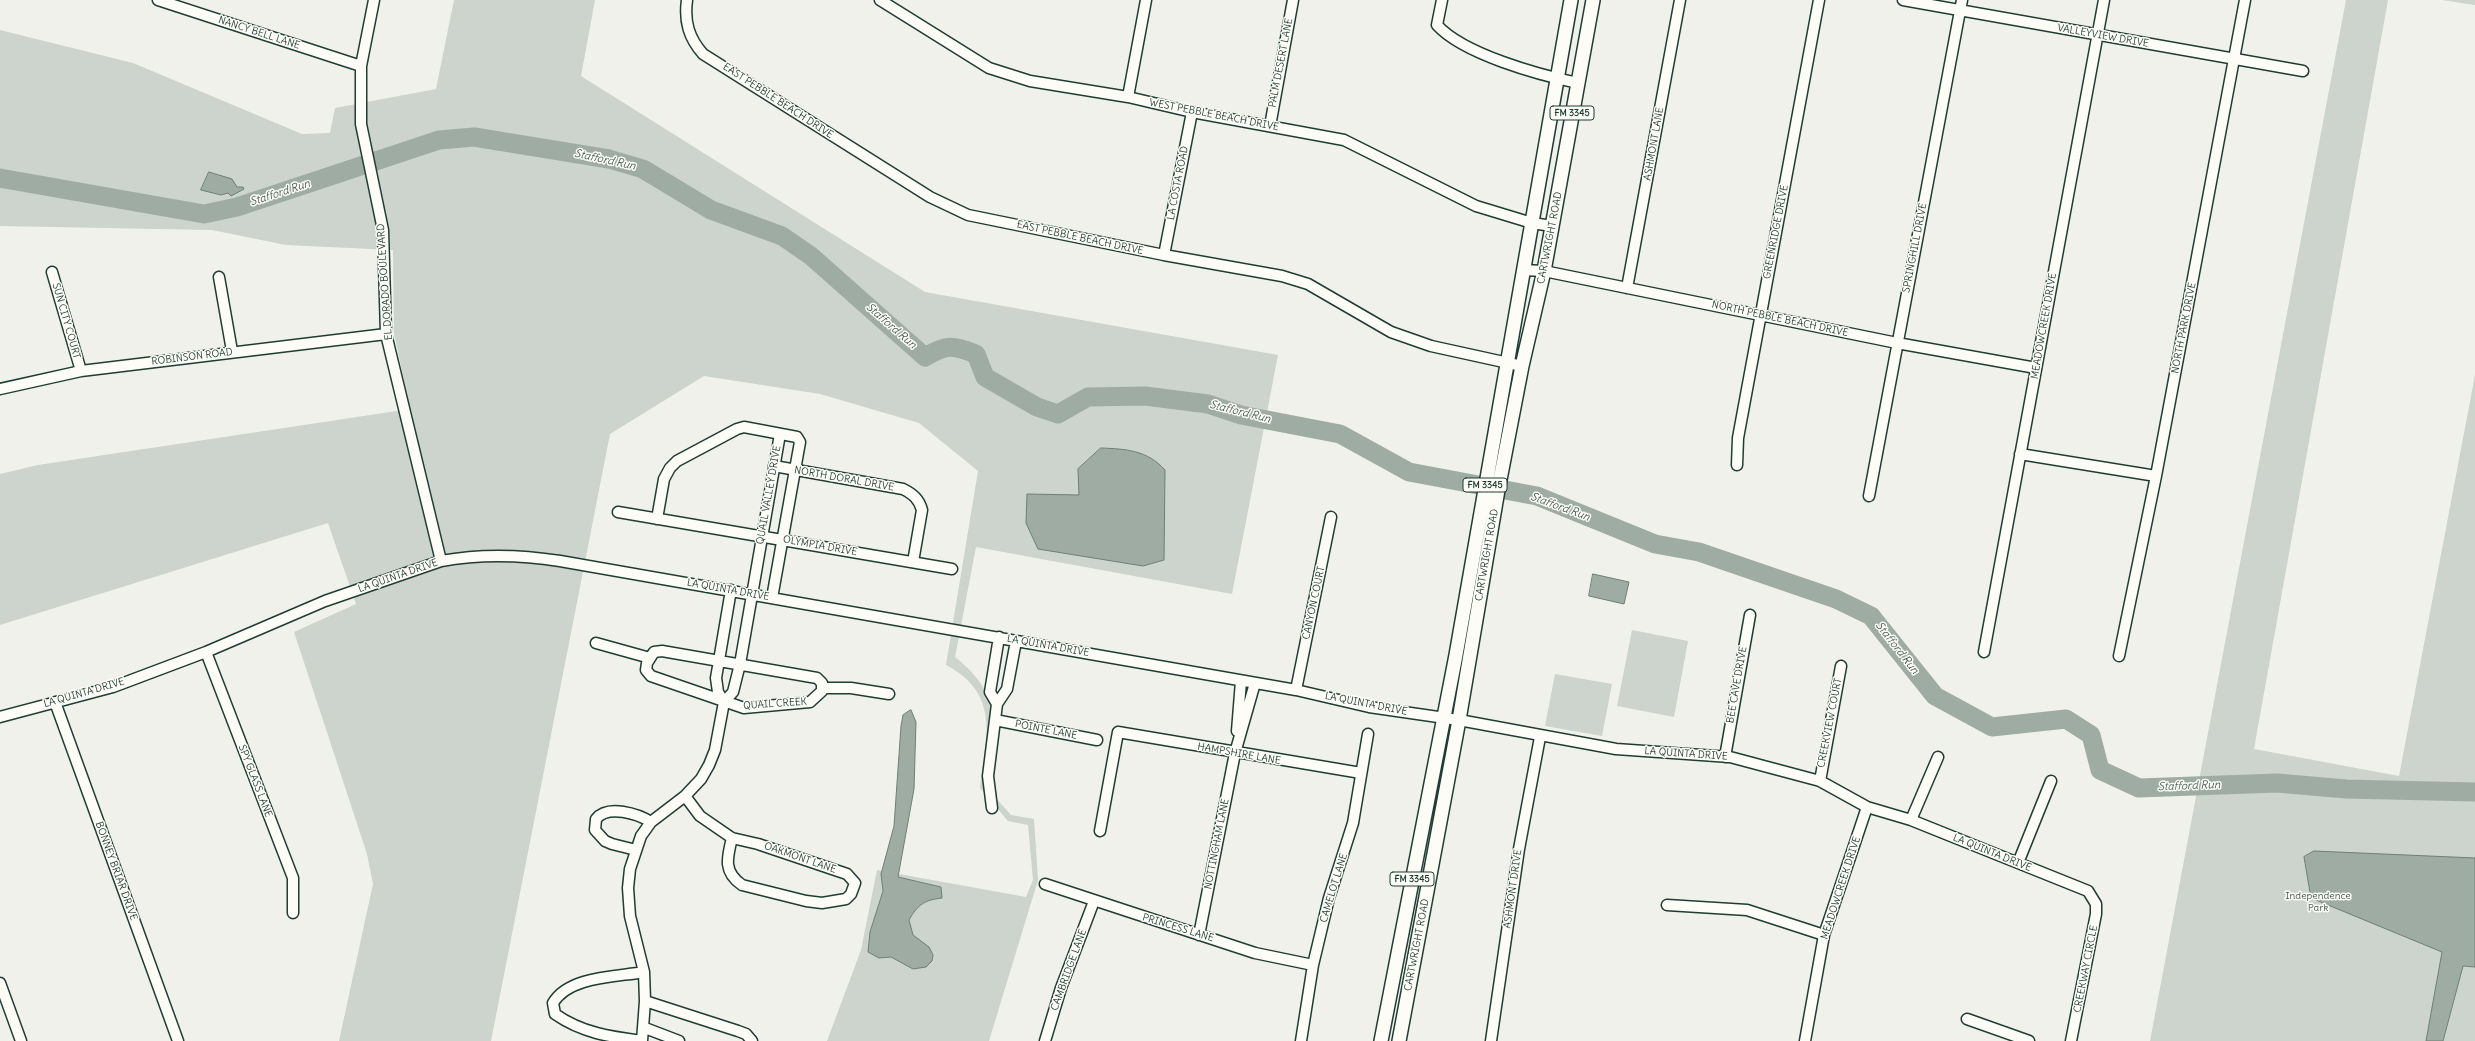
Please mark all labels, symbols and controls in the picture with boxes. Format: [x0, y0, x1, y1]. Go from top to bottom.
street label: NANCY BELL LANE [217, 14, 301, 52]
street label: PALM DESERT LANE [1266, 17, 1296, 109]
street label: VALLEYVIEW DRIVE [2056, 22, 2150, 50]
street label: EAST PEBBLE BEACH DRIVE [721, 61, 835, 141]
street label: WEST PEBBLE BEACH DRIVE [1148, 97, 1280, 133]
road number: FM 3345 [1550, 106, 1594, 120]
street label: ASHMONT LANE [1642, 106, 1666, 182]
street label: LA COSTA ROAD [1165, 145, 1191, 221]
water label: Stafford Run [573, 147, 637, 173]
water label: Stafford Run [248, 177, 312, 209]
street label: GREENRIDGE DRIVE [1761, 184, 1791, 280]
street label: CARTWRIGHT ROAD [1535, 191, 1565, 285]
street label: SPRINGHILL DRIVE [1900, 202, 1930, 294]
street label: EAST PEBBLE BEACH DRIVE [1016, 219, 1144, 257]
street label: EL DORADO BOULEVARD [375, 223, 395, 341]
street label: MEADOWCREEK DRIVE [2029, 272, 2059, 380]
street label: NORTH PARK DRIVE [2169, 281, 2199, 375]
street label: SUN CITY COURT [49, 282, 83, 360]
street label: NORTH PEBBLE BEACH DRIVE [1711, 299, 1849, 339]
water label: Stafford Run [863, 301, 919, 351]
street label: ROBINSON ROAD [151, 346, 233, 368]
water label: Stafford Run [1208, 398, 1272, 426]
street label: QUAIL VALLEY DRIVE [754, 445, 784, 545]
street label: NORTH DORAL DRIVE [793, 464, 895, 494]
road number: FM 3345 [1463, 478, 1507, 492]
water label: Stafford Run [1528, 490, 1592, 524]
street label: CARTWRIGHT ROAD [1473, 508, 1501, 602]
street label: OLYMPIA DRIVE [782, 534, 858, 558]
street label: LA QUINTA DRIVE [357, 557, 439, 595]
street label: CANYON COURT [1300, 565, 1328, 641]
street label: LA QUINTA DRIVE [686, 577, 770, 603]
water label: Stafford Run [1873, 619, 1921, 677]
street label: LA QUINTA DRIVE [1006, 633, 1090, 659]
street label: BEE CAVE DRIVE [1724, 646, 1750, 724]
street label: LA QUINTA DRIVE [42, 676, 126, 710]
street label: CREEKVIEW COURT [1815, 677, 1845, 769]
street label: LA QUINTA DRIVE [1324, 690, 1408, 718]
street label: QUAIL CREEK [743, 696, 807, 712]
street label: POINTE LANE [1014, 718, 1078, 742]
street label: HAMPSHIRE LANE [1197, 741, 1281, 767]
street label: SPY GLASS LANE [236, 743, 274, 819]
street label: LA QUINTA DRIVE [1644, 745, 1728, 763]
water label: Stafford Run [2158, 778, 2220, 794]
street label: NOTTINGHAM LANE [1202, 798, 1232, 890]
street label: BONNEY BRIAR DRIVE [93, 820, 139, 922]
street label: LA QUINTA DRIVE [1951, 832, 2033, 874]
street label: MEADOWCREEK DRIVE [1819, 835, 1863, 941]
street label: OAKMONT LANE [762, 840, 838, 876]
street label: ASHMONT DRIVE [1502, 849, 1524, 929]
street label: CAMELOT LANE [1318, 852, 1350, 924]
road number: FM 3345 [1390, 872, 1434, 886]
park label: Independence Park [2285, 890, 2351, 914]
street label: CARTWRIGHT ROAD [1402, 898, 1432, 992]
street label: PRINCESS LANE [1141, 911, 1215, 945]
street label: CREEKWAY CIRCLE [2072, 924, 2100, 1014]
street label: CAMBRIDGE LANE [1049, 928, 1089, 1012]

